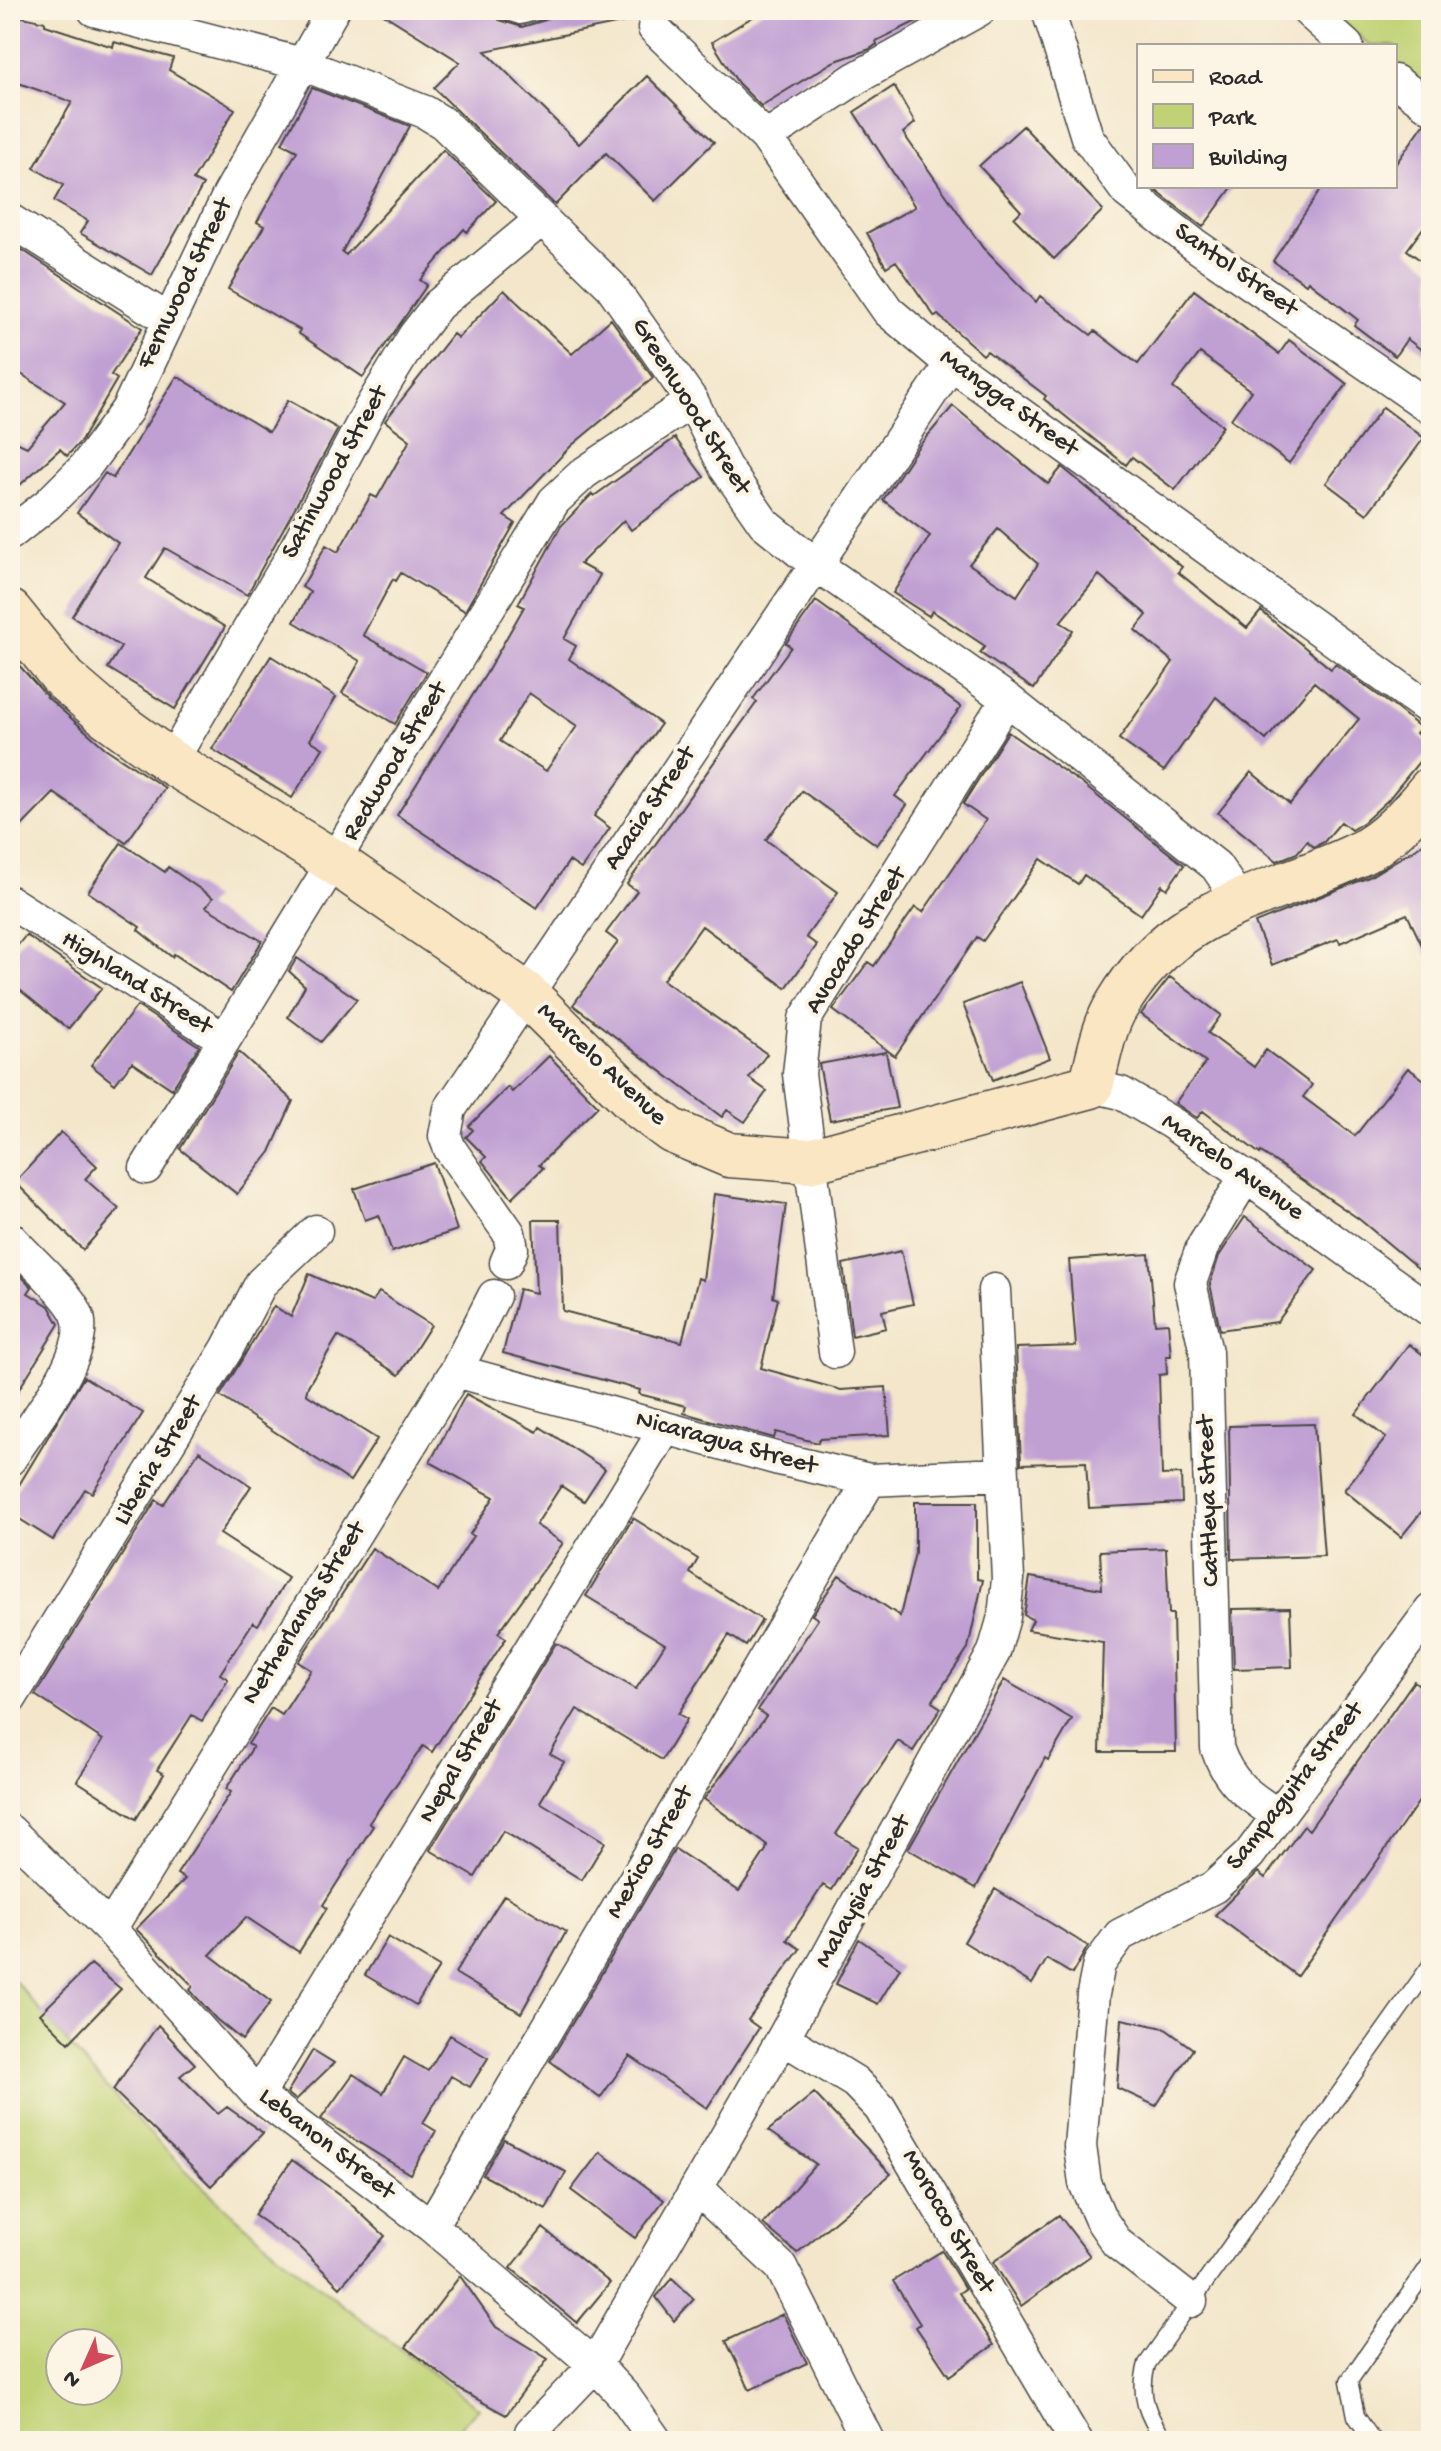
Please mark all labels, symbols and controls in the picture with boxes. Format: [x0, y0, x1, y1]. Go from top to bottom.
legend [1137, 44, 1397, 188]
text: Road [1209, 65, 1263, 94]
text: Park [1208, 105, 1257, 134]
text: Building [1208, 145, 1287, 174]
street label: Fernwood Street [131, 191, 242, 375]
street label: Santol Street [1167, 217, 1305, 326]
street label: Greenwood Street [623, 313, 758, 503]
street label: Mangga Street [932, 343, 1086, 466]
street label: Satinwood Street [276, 379, 397, 565]
street label: Redwood Street [336, 675, 457, 847]
street label: Acacia Street [598, 739, 705, 877]
street label: Avocado Street [799, 860, 916, 1020]
street label: Highland Street [55, 925, 219, 1044]
street label: Marcelo Avenue [529, 997, 673, 1134]
street label: Marcelo Avenue [1154, 1107, 1310, 1229]
street label: Liberia Street [108, 1388, 211, 1532]
street label: Nicaragua Street [632, 1405, 822, 1484]
street label: Cattleya Street [1191, 1412, 1228, 1587]
street label: Netherlands Street [236, 1515, 375, 1711]
street label: Nepal Street [413, 1692, 512, 1829]
street label: Sampaguita Street [1221, 1695, 1373, 1877]
street label: Mexico Street [600, 1779, 703, 1925]
street label: Malaysia Street [809, 1808, 920, 1974]
street label: Lebanon Street [252, 2082, 402, 2209]
street label: Morocco Street [893, 2145, 1002, 2301]
north arrow [44, 2327, 124, 2407]
text: N [58, 2364, 87, 2393]

